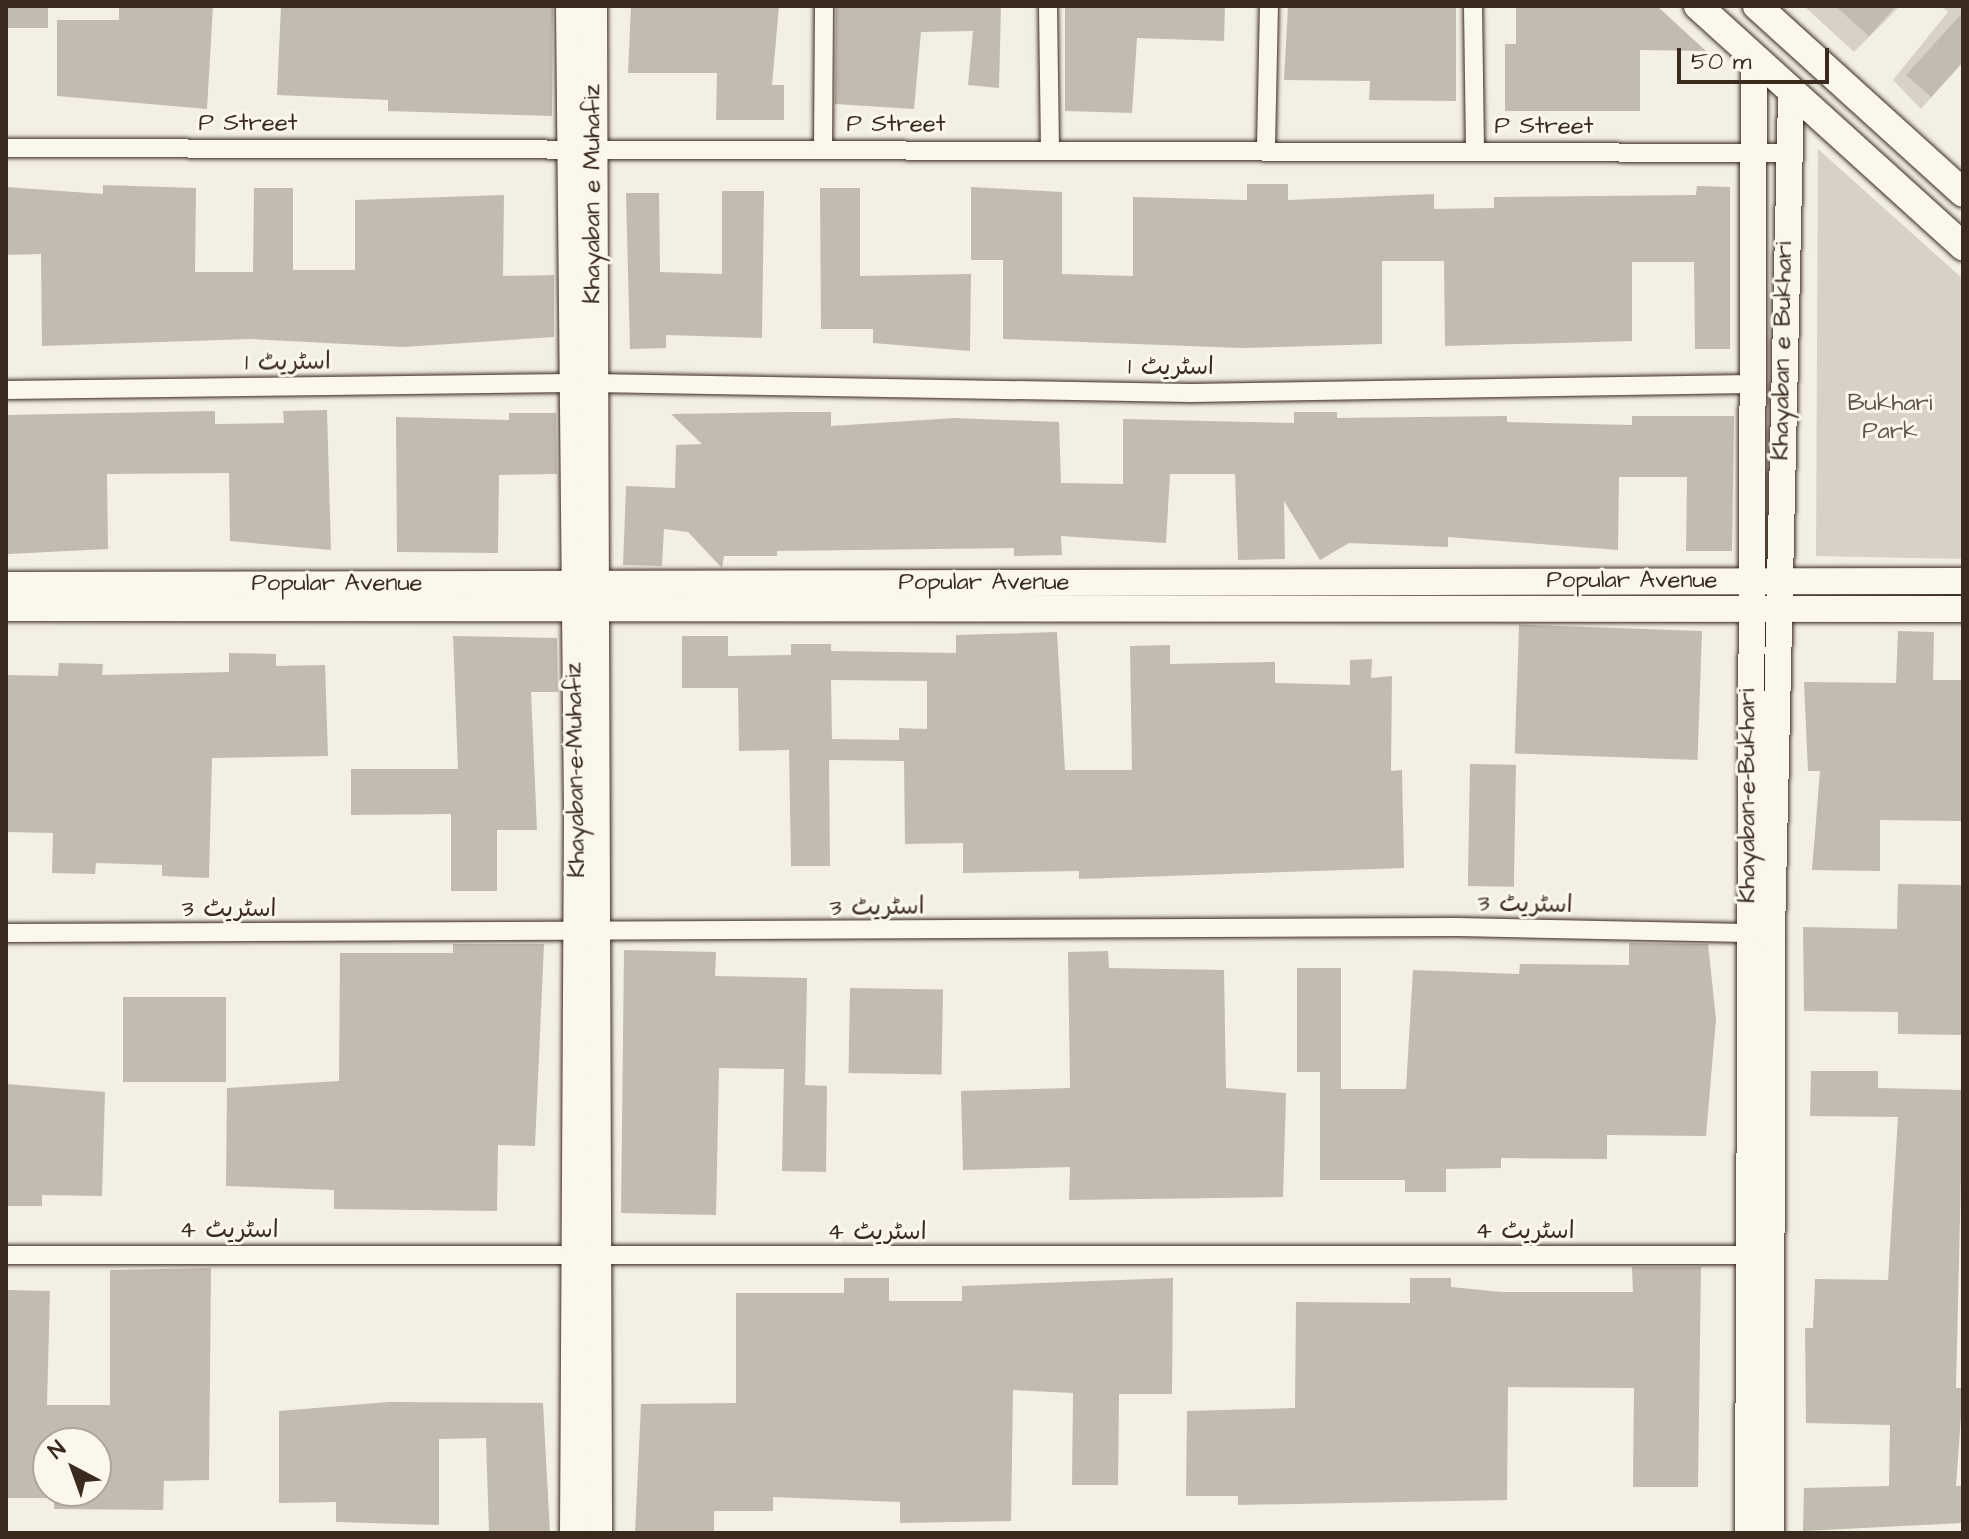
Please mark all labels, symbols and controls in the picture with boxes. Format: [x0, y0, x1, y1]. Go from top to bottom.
scale bar [1681, 32, 1833, 82]
text: 50 m [1691, 45, 1751, 79]
street label: Khayaban e Muhafiz [579, 84, 607, 304]
street label: P Street [199, 110, 297, 138]
street label: P Street [847, 111, 945, 139]
street label: P Street [1495, 113, 1593, 141]
street label: Khayaban e Bukhari [1767, 241, 1799, 461]
street label: اسٹریٹ 1 [245, 348, 331, 378]
street label: اسٹریٹ 1 [1128, 354, 1214, 382]
park label: Bukhari Park [1848, 390, 1932, 446]
street label: Popular Avenue [1546, 567, 1718, 595]
street label: Popular Avenue [898, 569, 1070, 597]
street label: Popular Avenue [251, 570, 423, 598]
street label: Khayaban-e-Muhafiz [560, 662, 592, 878]
street label: Khayaban-e-Bukhari [1734, 689, 1762, 903]
street label: اسٹریٹ 3 [1477, 890, 1573, 920]
street label: اسٹریٹ 3 [829, 893, 925, 923]
street label: اسٹریٹ 3 [181, 896, 277, 924]
street label: اسٹریٹ 4 [179, 1217, 279, 1245]
street label: اسٹریٹ 4 [1475, 1218, 1575, 1246]
street label: اسٹریٹ 4 [827, 1219, 927, 1247]
north arrow [32, 1427, 112, 1507]
text: N [42, 1434, 73, 1466]

